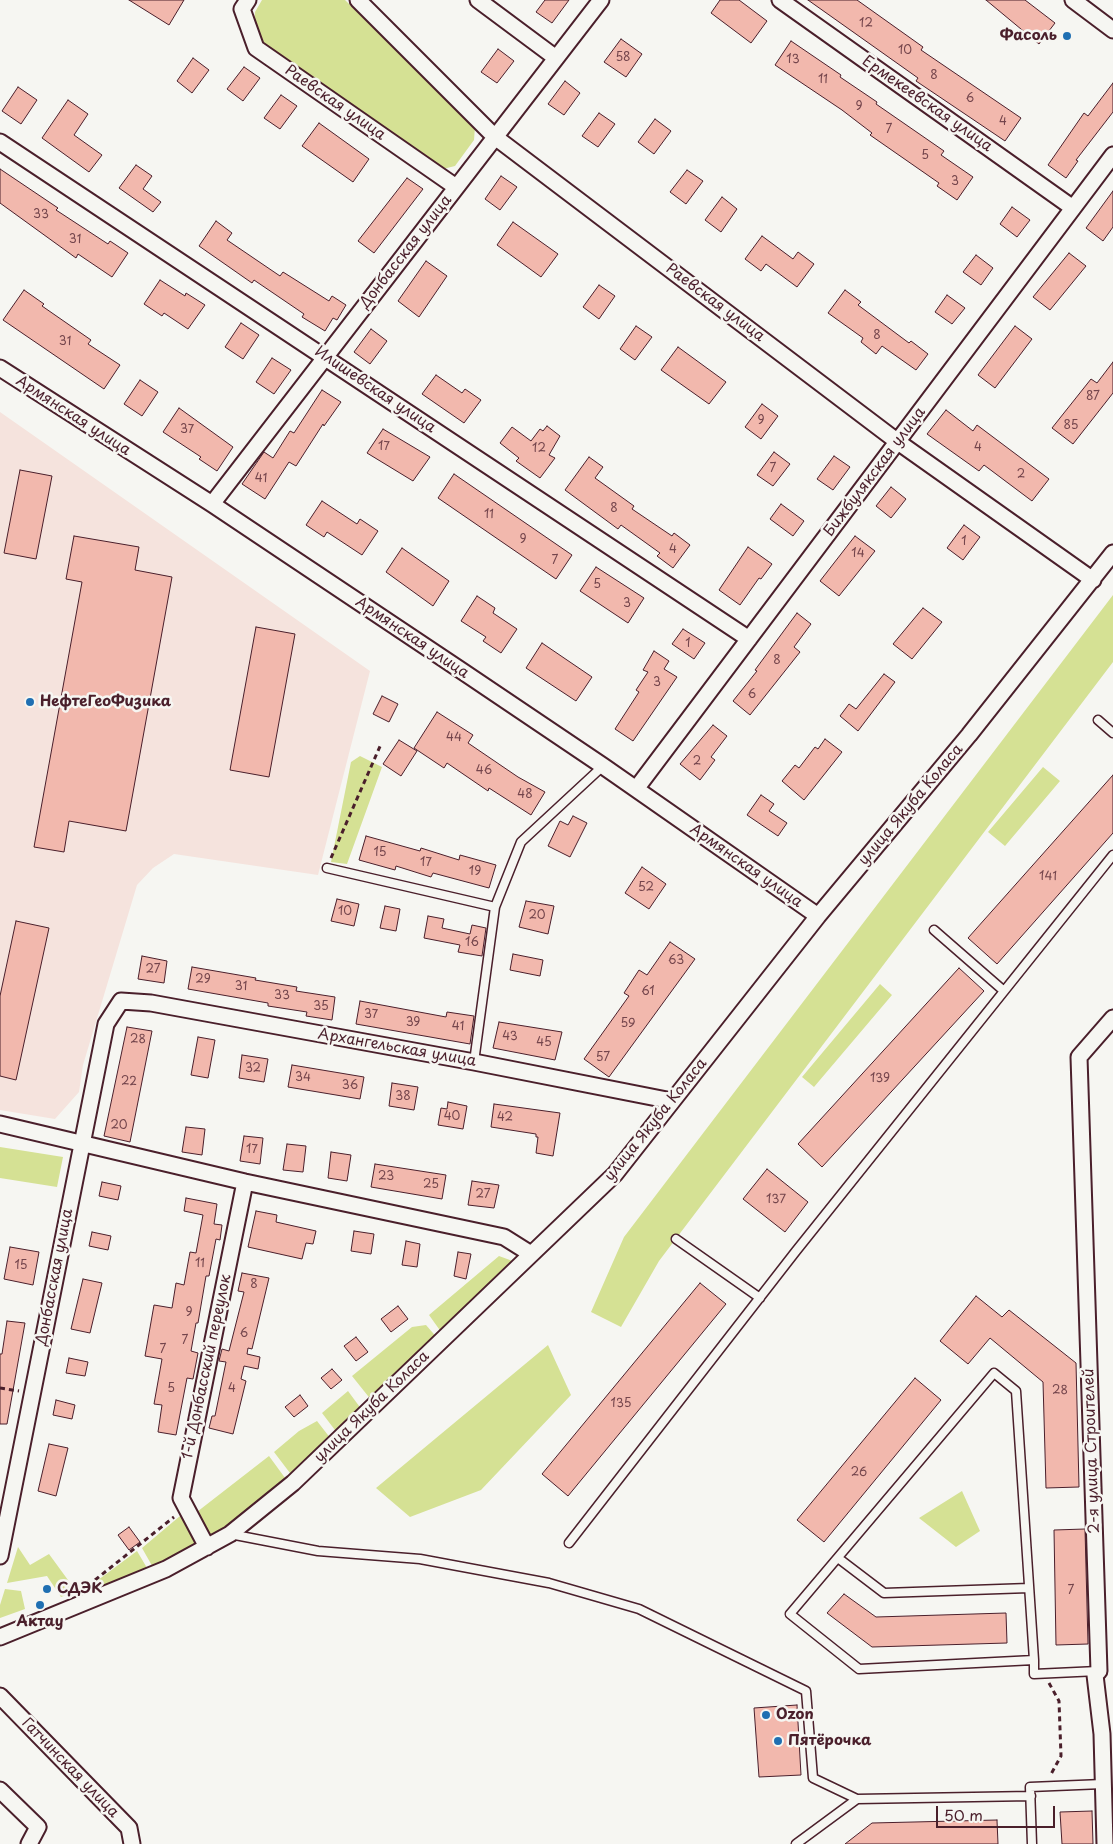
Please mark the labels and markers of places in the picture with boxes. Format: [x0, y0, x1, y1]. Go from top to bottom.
place label: Фасоль [1000, 27, 1057, 45]
marker: Фасоль [1061, 30, 1073, 42]
place label: НефтеГеоФизика [40, 693, 171, 711]
marker: НефтеГеоФизика [24, 696, 36, 708]
place label: СДЭК [57, 1580, 102, 1598]
marker: СДЭК [41, 1583, 53, 1595]
marker: Актау [34, 1599, 46, 1611]
place label: Актау [16, 1613, 64, 1631]
place label: Ozon [776, 1706, 814, 1724]
marker: Ozon [760, 1709, 772, 1721]
place label: Пятёрочка [788, 1732, 871, 1750]
marker: Пятёрочка [772, 1735, 784, 1747]

